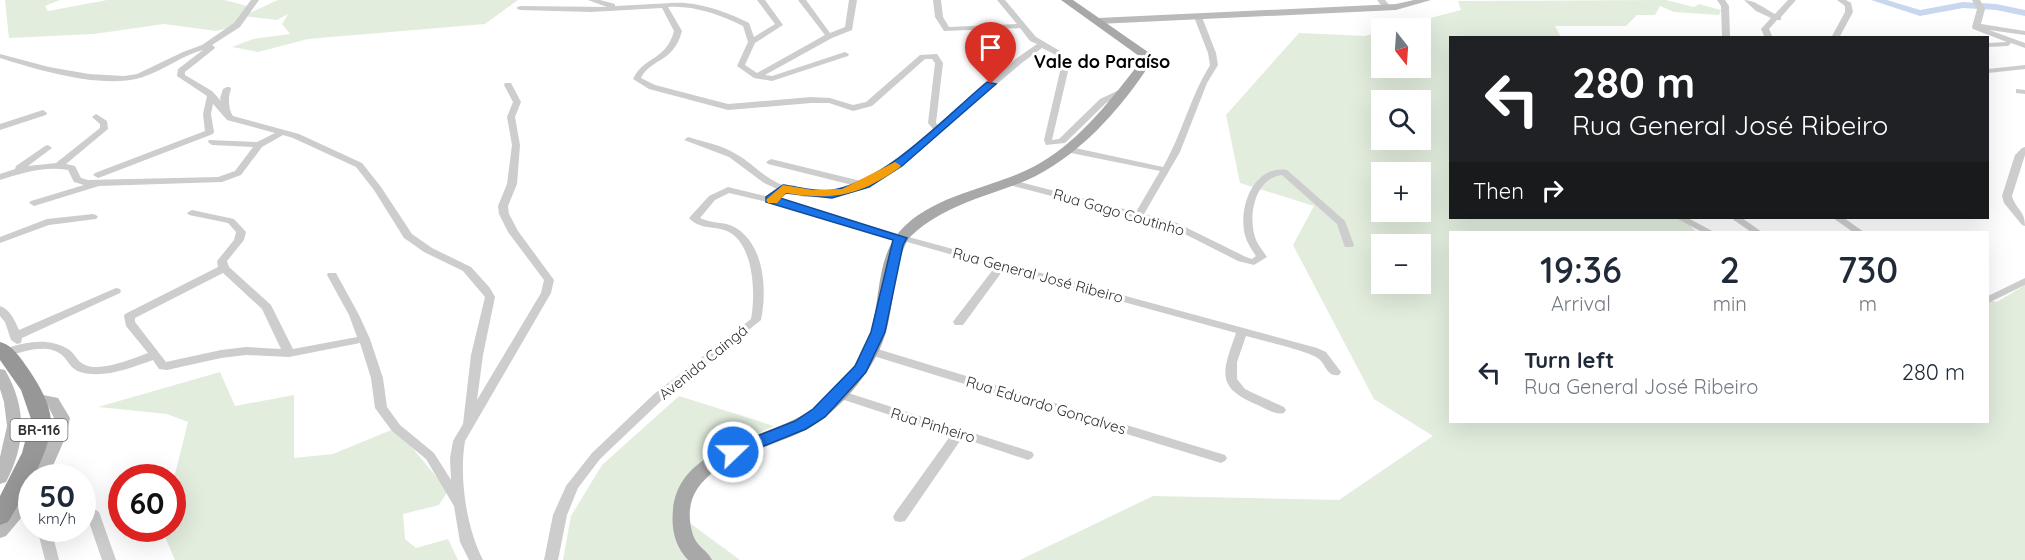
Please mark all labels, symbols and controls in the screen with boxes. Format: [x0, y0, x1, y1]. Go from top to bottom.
north arrow [1371, 18, 1431, 78]
map controls [1371, 18, 1431, 294]
pin [965, 22, 1016, 84]
icon: arrive [974, 31, 1007, 64]
district label: Vale do Paraíso [1034, 50, 1170, 73]
text: 280 m [1572, 56, 1695, 109]
icon: left [1473, 60, 1551, 138]
button: search [1371, 90, 1431, 150]
text: Rua General José Ribeiro [1572, 108, 1888, 142]
button: + [1371, 162, 1431, 222]
icon: right [1536, 174, 1569, 207]
text: Then [1473, 177, 1524, 205]
street label: Rua Gago Coutinho [1051, 184, 1187, 240]
button: − [1371, 234, 1431, 294]
street label: Rua General José Ribeiro [951, 243, 1125, 307]
text: 19:36 [1540, 247, 1622, 292]
text: 2 [1720, 247, 1740, 292]
text: 730 [1838, 247, 1898, 292]
text: Arrival [1551, 291, 1611, 316]
text: min [1713, 291, 1747, 316]
text: m [1859, 291, 1877, 316]
street label: Avenida Caingá [655, 320, 751, 404]
text: Turn left [1524, 346, 1614, 374]
icon: left [1473, 356, 1506, 389]
text: 280 m [1902, 358, 1965, 386]
street label: Rua Eduardo Gonçalves [964, 372, 1128, 438]
text: Rua General José Ribeiro [1524, 374, 1758, 399]
street label: Rua Pinheiro [889, 403, 977, 447]
road number: BR-116 [10, 419, 68, 441]
position arrow [701, 420, 765, 484]
speed limit sign: 60 [108, 464, 186, 542]
text: 50 [39, 477, 75, 515]
text: km/h [38, 509, 76, 528]

